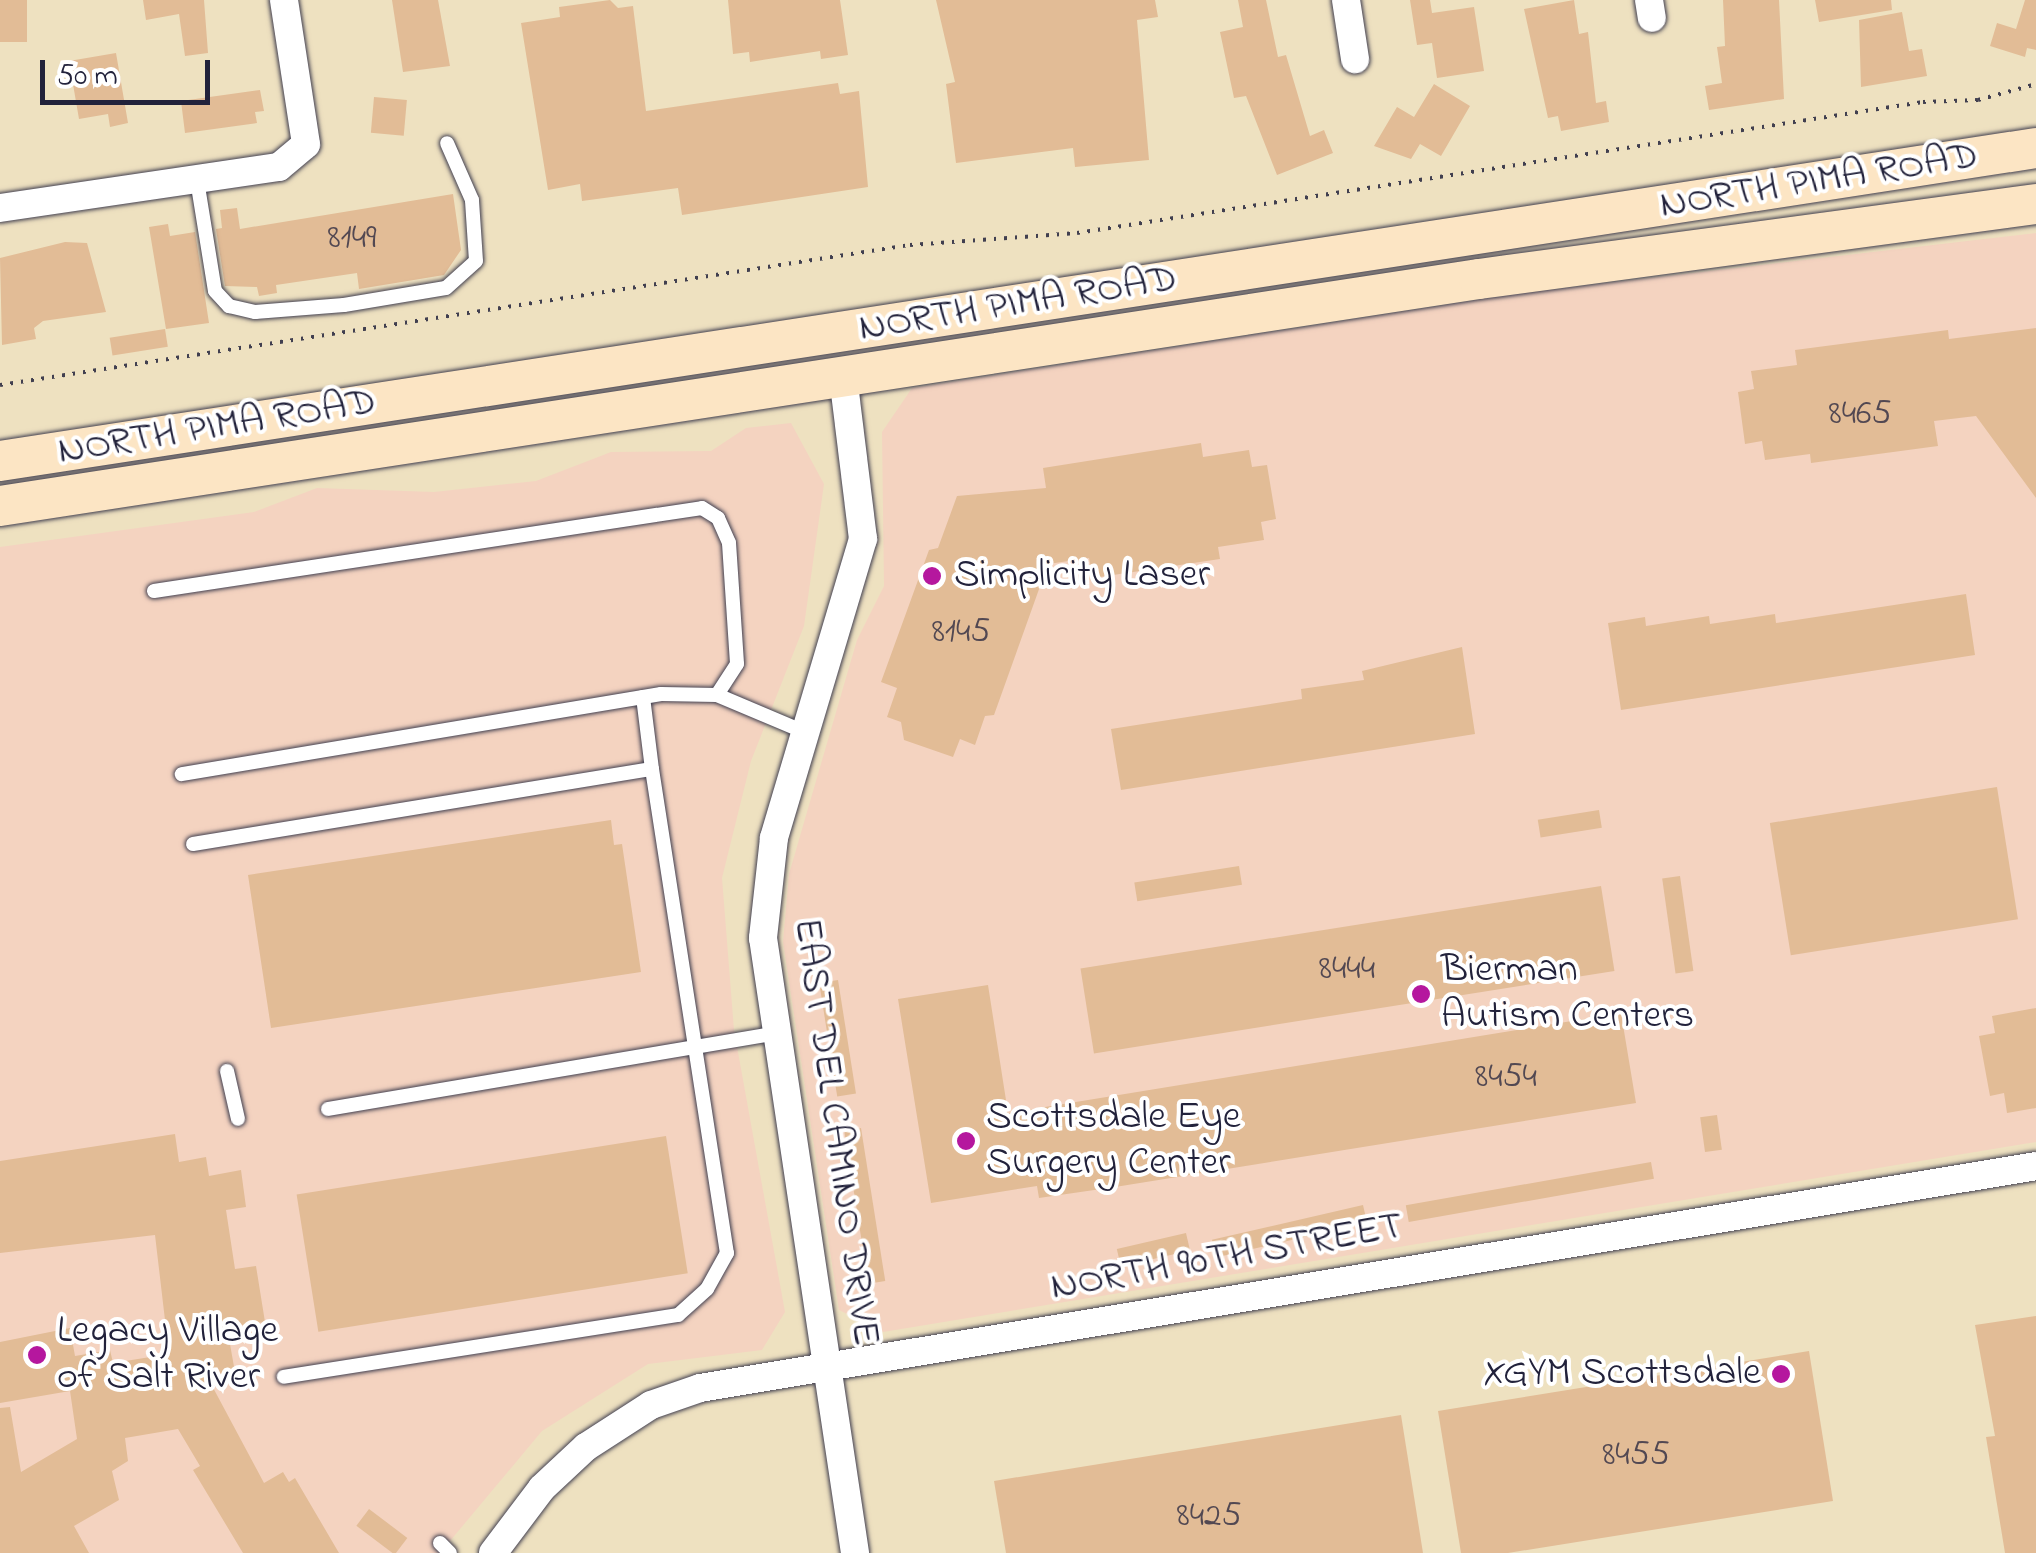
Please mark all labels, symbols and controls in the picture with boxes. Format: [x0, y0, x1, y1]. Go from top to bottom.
scale bar [45, 40, 215, 102]
text: 50 m [57, 55, 118, 99]
street label: NORTH PIMA ROAD [1657, 133, 1981, 231]
house number: 8149 [327, 218, 377, 260]
street label: NORTH PIMA ROAD [856, 256, 1180, 354]
street label: NORTH PIMA ROAD [55, 379, 379, 477]
house number: 8465 [1829, 394, 1891, 436]
place label: Simplicity Laser [954, 552, 1210, 600]
marker: Simplicity Laser [919, 563, 945, 589]
house number: 8145 [932, 612, 990, 654]
street label: EAST DEL CAMINO DRIVE [781, 915, 889, 1349]
place label: Bierman Autism Centers [1441, 947, 1694, 1041]
house number: 8444 [1319, 949, 1375, 991]
marker: Bierman Autism Centers [1410, 983, 1432, 1005]
house number: 8454 [1475, 1057, 1537, 1099]
place label: Scottsdale Eye Surgery Center [986, 1094, 1241, 1188]
marker: Scottsdale Eye Surgery Center [955, 1130, 977, 1152]
street label: NORTH 90TH STREET [1047, 1203, 1407, 1313]
place label: Legacy Village of Salt River [57, 1308, 278, 1402]
marker: Legacy Village of Salt River [26, 1344, 48, 1366]
place label: XGYM Scottsdale [1483, 1350, 1761, 1398]
marker: XGYM Scottsdale [1770, 1363, 1792, 1385]
house number: 8455 [1602, 1435, 1670, 1477]
house number: 8425 [1177, 1496, 1241, 1538]

